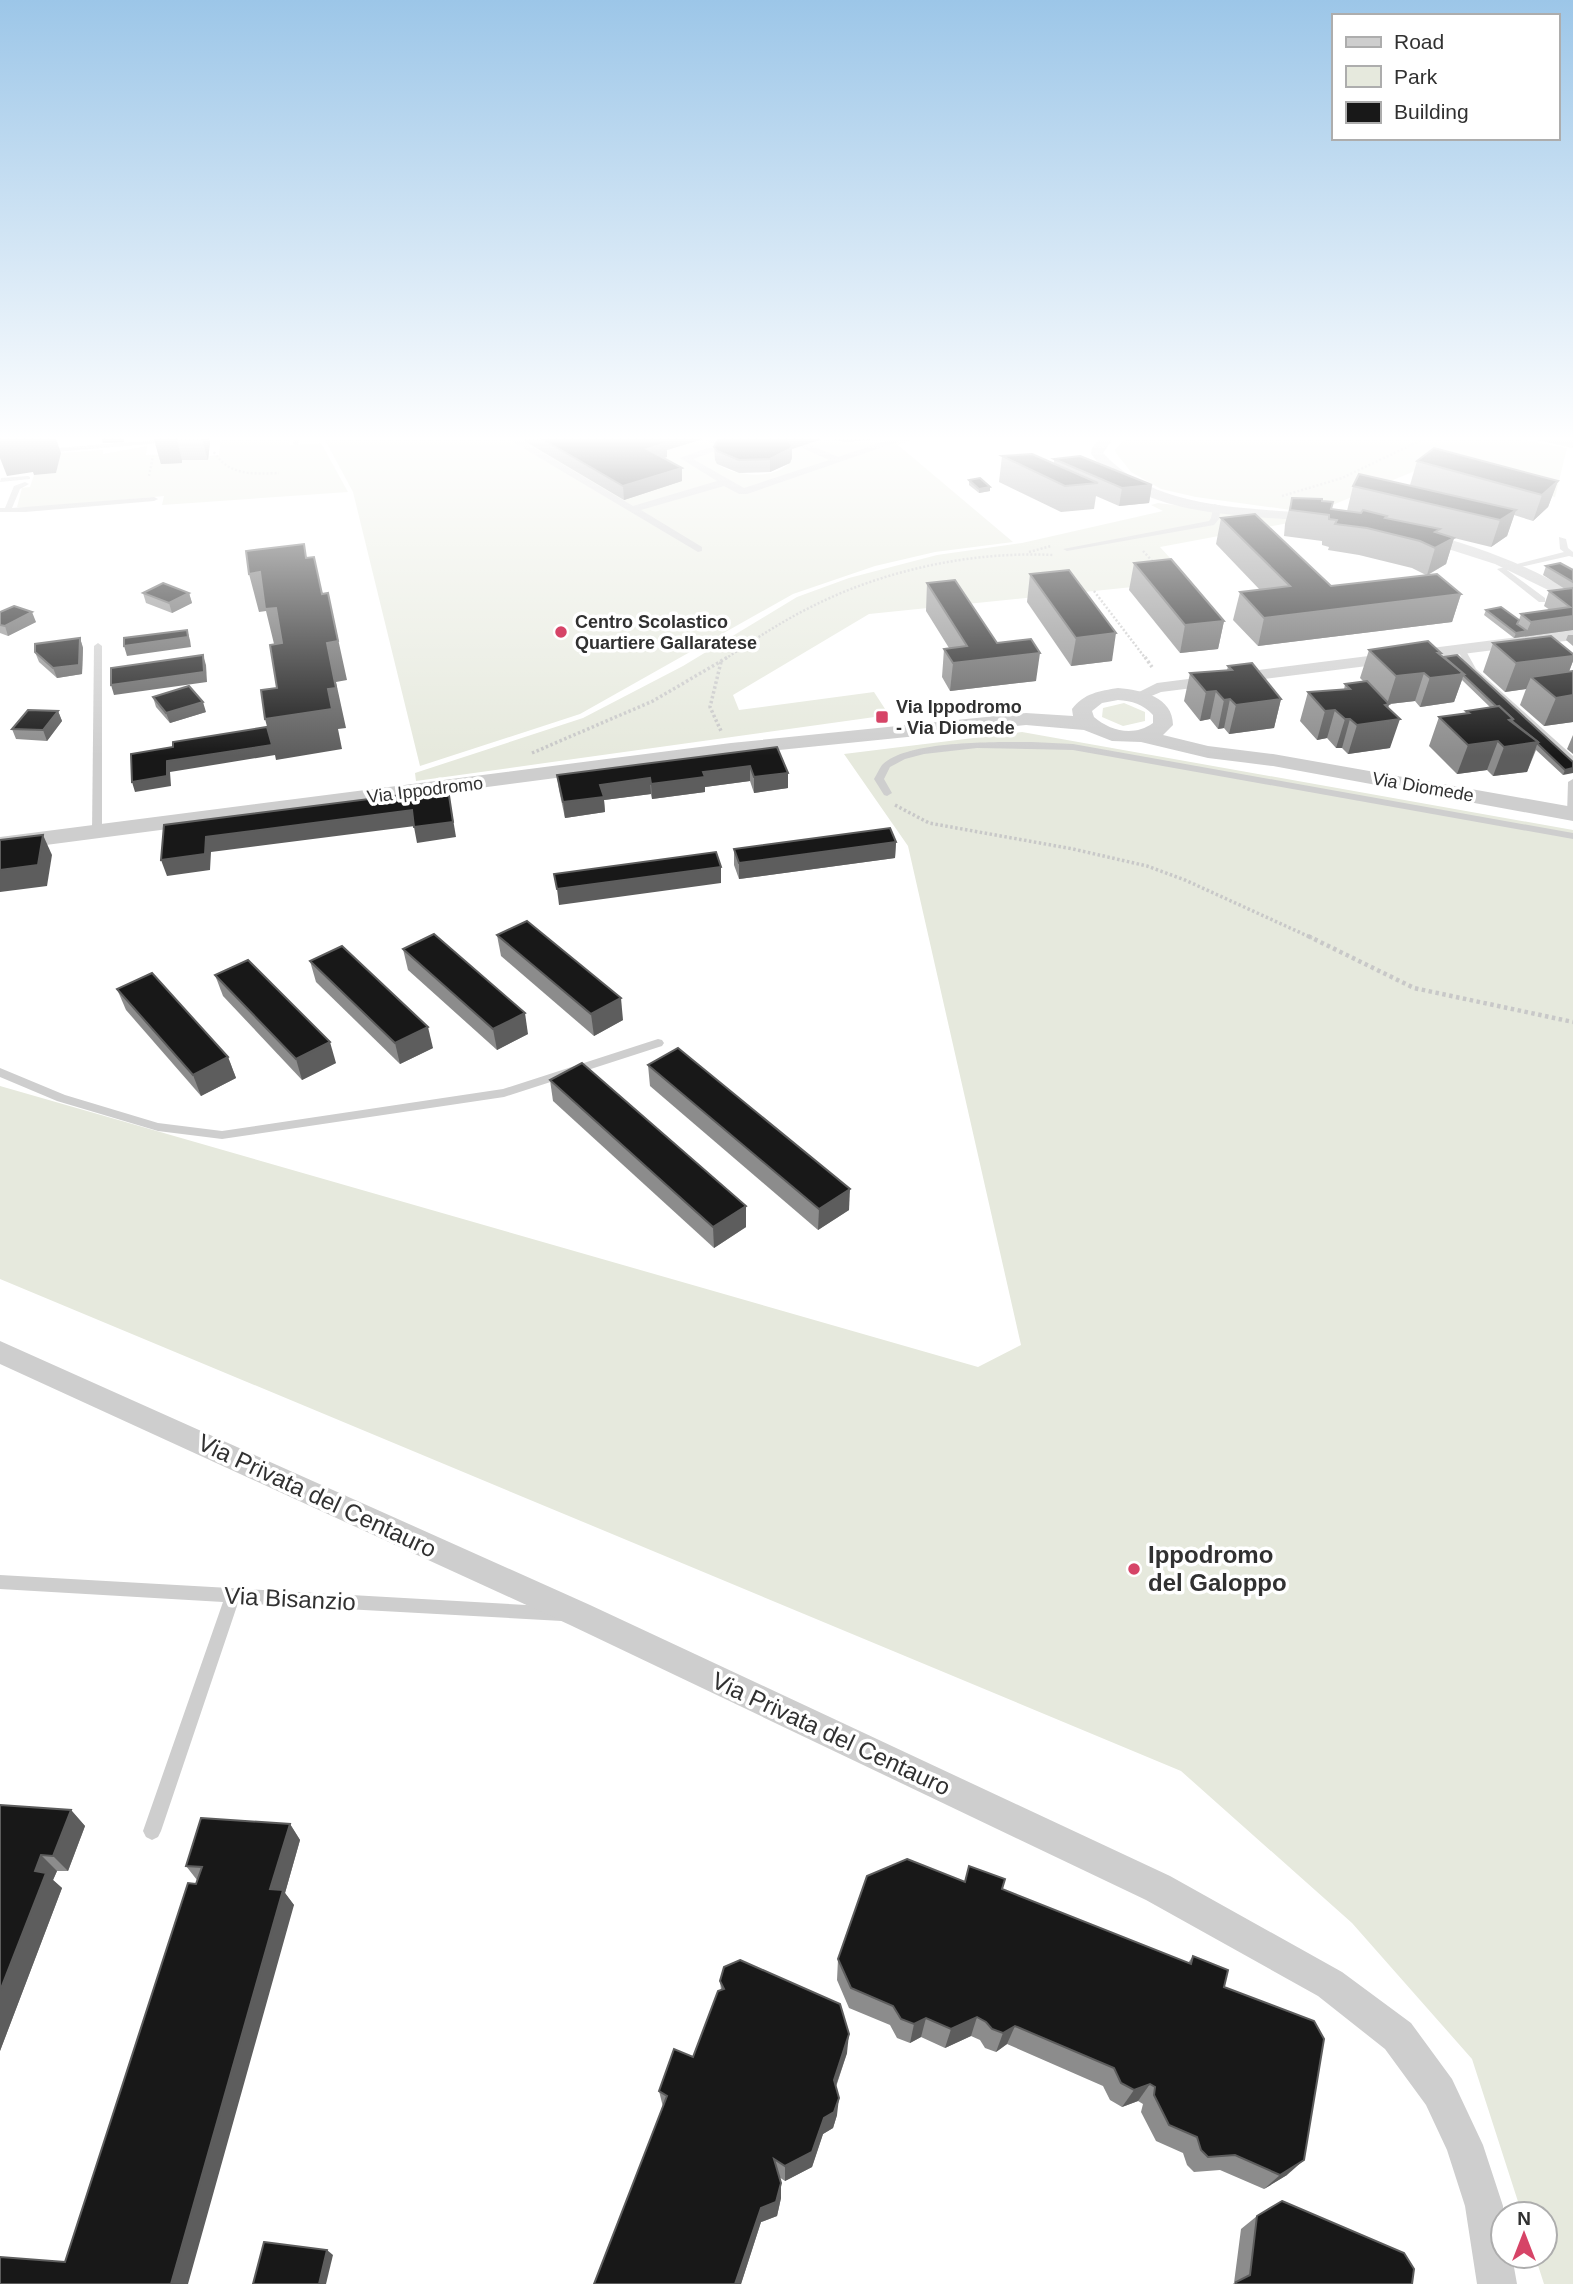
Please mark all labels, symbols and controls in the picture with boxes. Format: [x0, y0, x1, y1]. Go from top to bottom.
legend [1332, 14, 1559, 140]
text: Road [1394, 30, 1444, 53]
text: Park [1394, 65, 1438, 88]
text: Building [1394, 100, 1469, 123]
place label: Centro Scolastico Quartiere Gallaratese [575, 612, 757, 653]
marker: Centro Scolastico Quartiere Gallaratese [553, 624, 569, 640]
place label: Via Ippodromo - Via Diomede [896, 697, 1022, 738]
marker: Via Ippodromo - Via Diomede [874, 709, 890, 725]
street label: Via Diomede [1371, 768, 1475, 806]
street label: Via Ippodromo [366, 773, 484, 807]
street label: Via Privata del Centauro [194, 1428, 441, 1563]
place label: Ippodromo del Galoppo [1148, 1541, 1287, 1596]
marker: Ippodromo del Galoppo [1126, 1561, 1142, 1577]
street label: Via Bisanzio [224, 1582, 356, 1615]
street label: Via Privata del Centauro [708, 1666, 955, 1801]
north arrow [1489, 2200, 1559, 2270]
text: N [1517, 2208, 1531, 2229]

